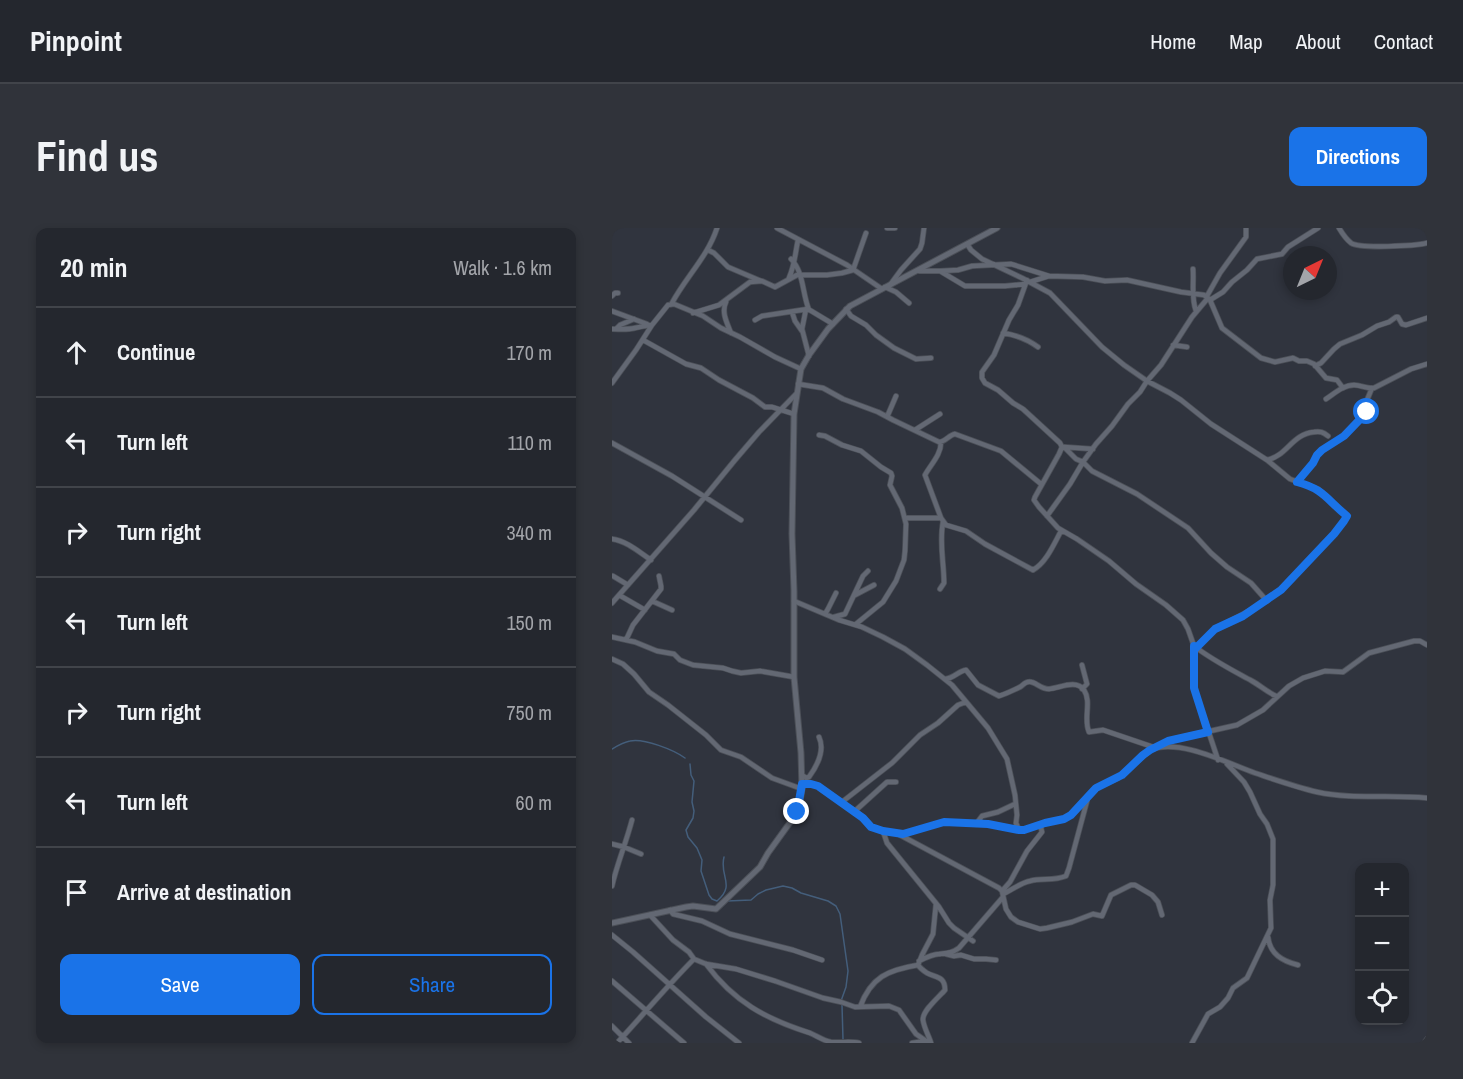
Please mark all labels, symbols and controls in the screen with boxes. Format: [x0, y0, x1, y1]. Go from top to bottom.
text: Pinpoint [30, 22, 122, 60]
text: Home [1150, 27, 1196, 56]
text: Map [1229, 27, 1263, 56]
text: About [1296, 27, 1341, 56]
text: Contact [1374, 27, 1433, 56]
button: Directions [1289, 127, 1427, 186]
text: Find us [36, 128, 158, 184]
north arrow [1283, 246, 1337, 300]
text: 20 min [60, 250, 128, 285]
text: Walk · 1.6 km [453, 254, 552, 281]
icon: ahead [60, 336, 93, 369]
text: Continue [117, 337, 195, 367]
text: 170 m [506, 339, 552, 366]
route start [1353, 398, 1379, 424]
icon: left [60, 426, 93, 459]
text: Turn left [117, 427, 188, 457]
text: 110 m [508, 429, 552, 456]
icon: right [60, 516, 93, 549]
text: Turn right [117, 517, 201, 547]
text: 340 m [506, 519, 552, 546]
icon: left [60, 606, 93, 639]
text: Turn left [117, 607, 188, 637]
text: 150 m [506, 609, 552, 636]
icon: right [60, 696, 93, 729]
text: Turn right [117, 697, 201, 727]
text: 750 m [506, 699, 552, 726]
icon: left [60, 786, 93, 819]
text: Turn left [117, 787, 188, 817]
text: 60 m [516, 789, 552, 816]
route end [783, 798, 809, 824]
map controls [1355, 863, 1409, 1025]
button: + [1355, 863, 1409, 917]
icon: arrive [60, 876, 93, 909]
text: Arrive at destination [117, 877, 291, 907]
button: − [1355, 917, 1409, 971]
button: Save [60, 954, 300, 1015]
button: Share [312, 954, 552, 1015]
button: locate [1355, 971, 1409, 1025]

